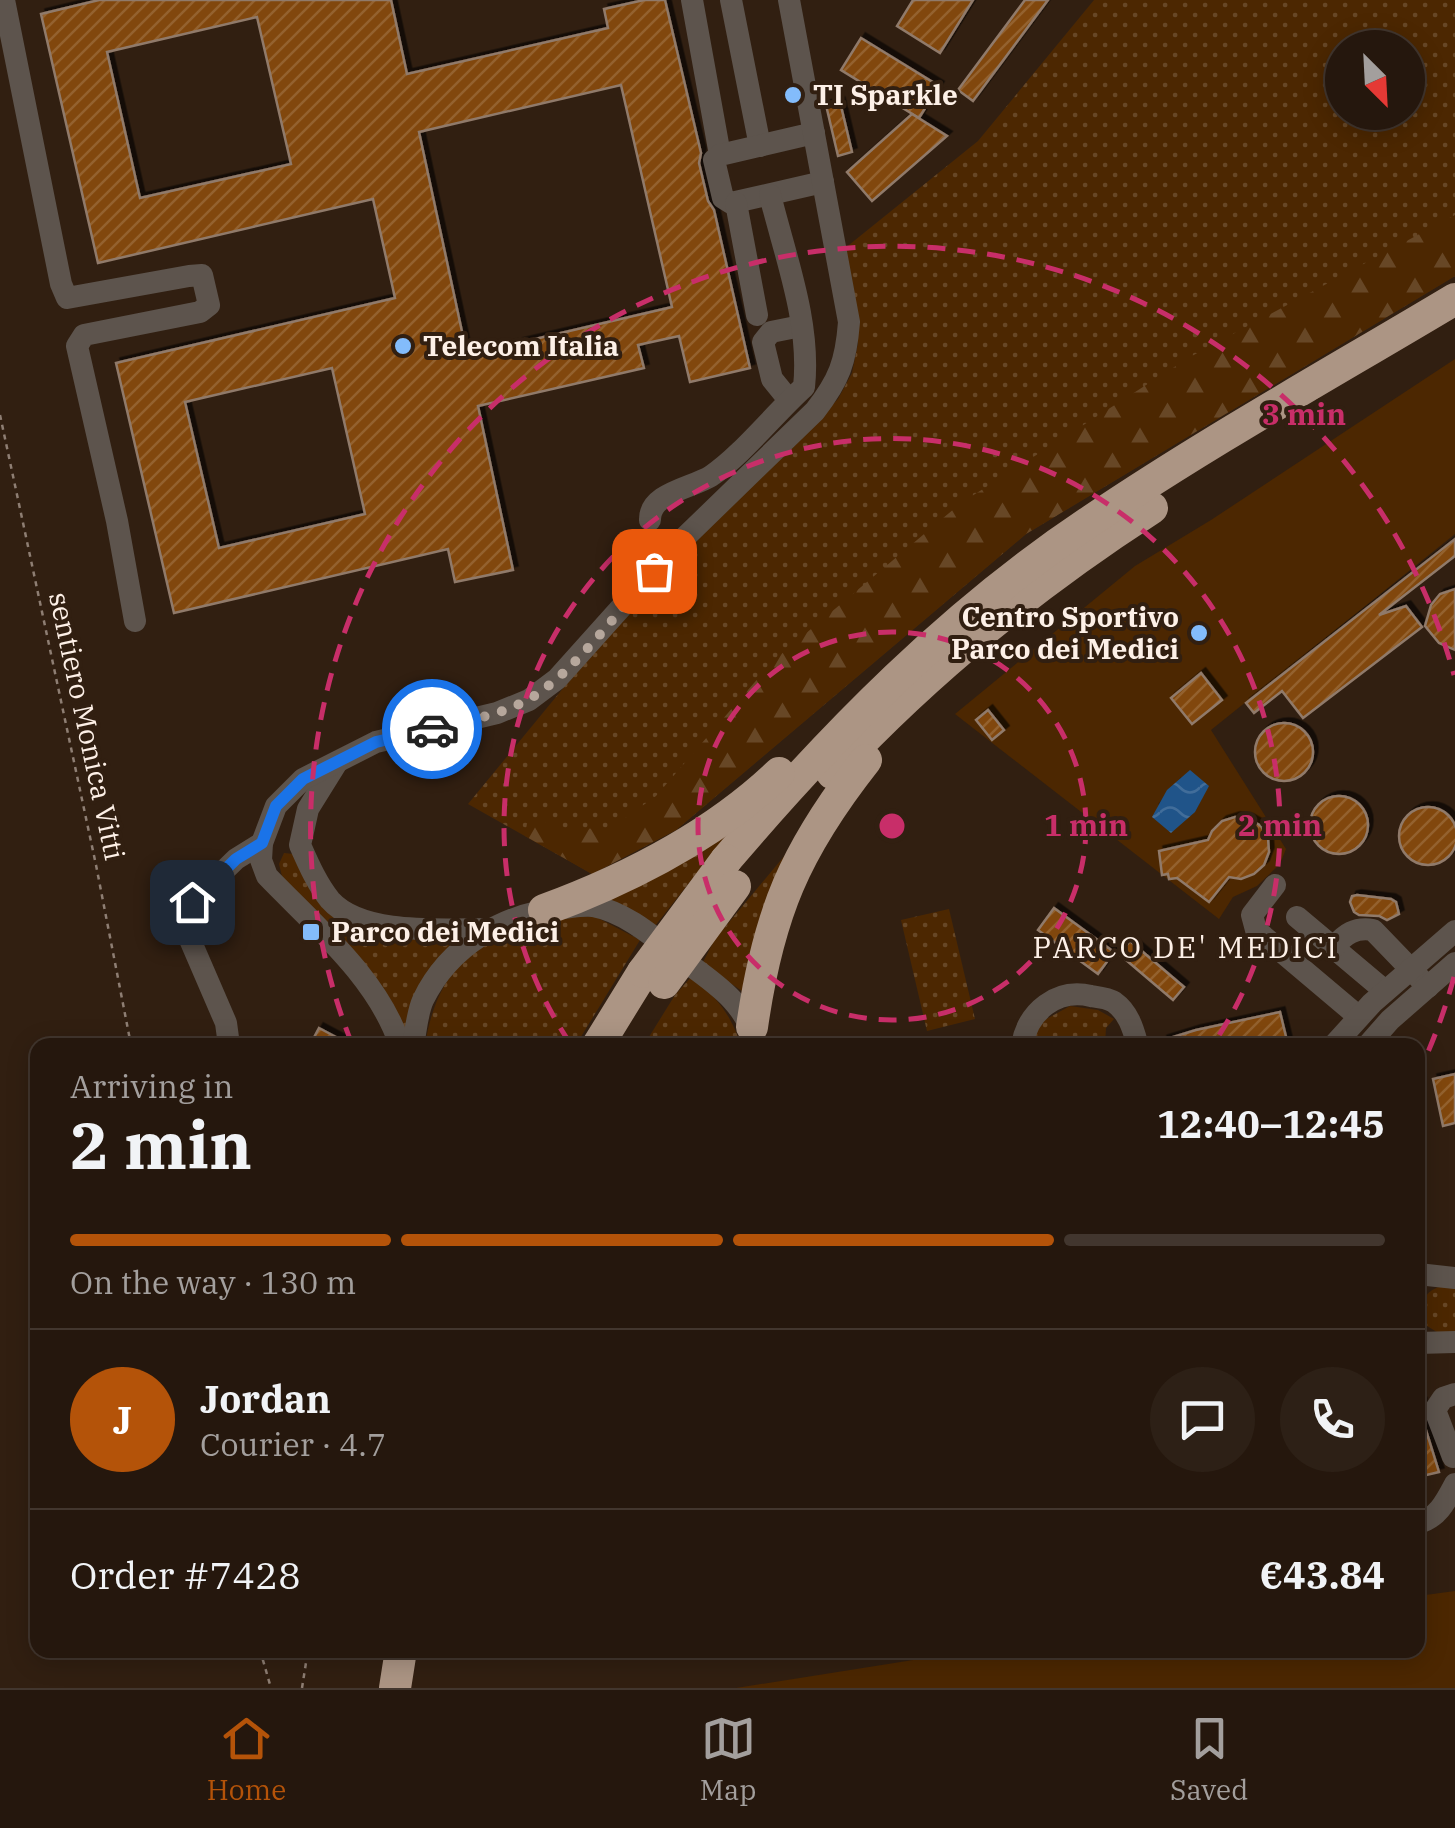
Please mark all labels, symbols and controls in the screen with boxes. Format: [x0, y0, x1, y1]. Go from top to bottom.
north arrow [1325, 30, 1425, 130]
map controls [1325, 30, 1425, 130]
place label: TI Sparkle [813, 76, 958, 113]
marker: TI Sparkle [782, 84, 804, 106]
place label: Telecom Italia [423, 327, 619, 364]
marker: Telecom Italia [392, 335, 414, 357]
text: 3 min [1262, 394, 1346, 433]
pin [612, 529, 697, 614]
icon: bag [627, 544, 682, 599]
street label: sentiero Monica Vitti [41, 588, 134, 863]
place label: Centro Sportivo Parco dei Medici [951, 598, 1179, 667]
marker: Centro Sportivo Parco dei Medici [1188, 622, 1210, 644]
courier [382, 679, 482, 779]
icon: car [405, 702, 460, 757]
text: 1 min [1044, 805, 1128, 844]
text: 2 min [1238, 805, 1322, 844]
centre of rings [874, 808, 910, 844]
pin [150, 860, 235, 945]
icon: home [165, 875, 220, 930]
place label: Parco dei Medici [331, 913, 559, 950]
marker: Parco dei Medici [300, 921, 322, 943]
district label: PARCO DE' MEDICI [1033, 927, 1339, 966]
text: Arriving in [70, 1065, 233, 1107]
text: 12:40–12:45 [1157, 1099, 1385, 1148]
text: 2 min [70, 1102, 252, 1187]
text: On the way · 130 m [70, 1261, 356, 1303]
button: chat [1150, 1367, 1255, 1472]
button: phone [1280, 1367, 1385, 1472]
text: Jordan [200, 1374, 331, 1423]
text: J [113, 1395, 132, 1444]
text: Courier · 4.7 [200, 1423, 386, 1465]
text: Order #7428 [70, 1550, 301, 1599]
text: €43.84 [1259, 1550, 1385, 1599]
tab: Home [207, 1711, 286, 1808]
tab: Map [700, 1711, 757, 1808]
tab: Saved [1170, 1711, 1248, 1808]

